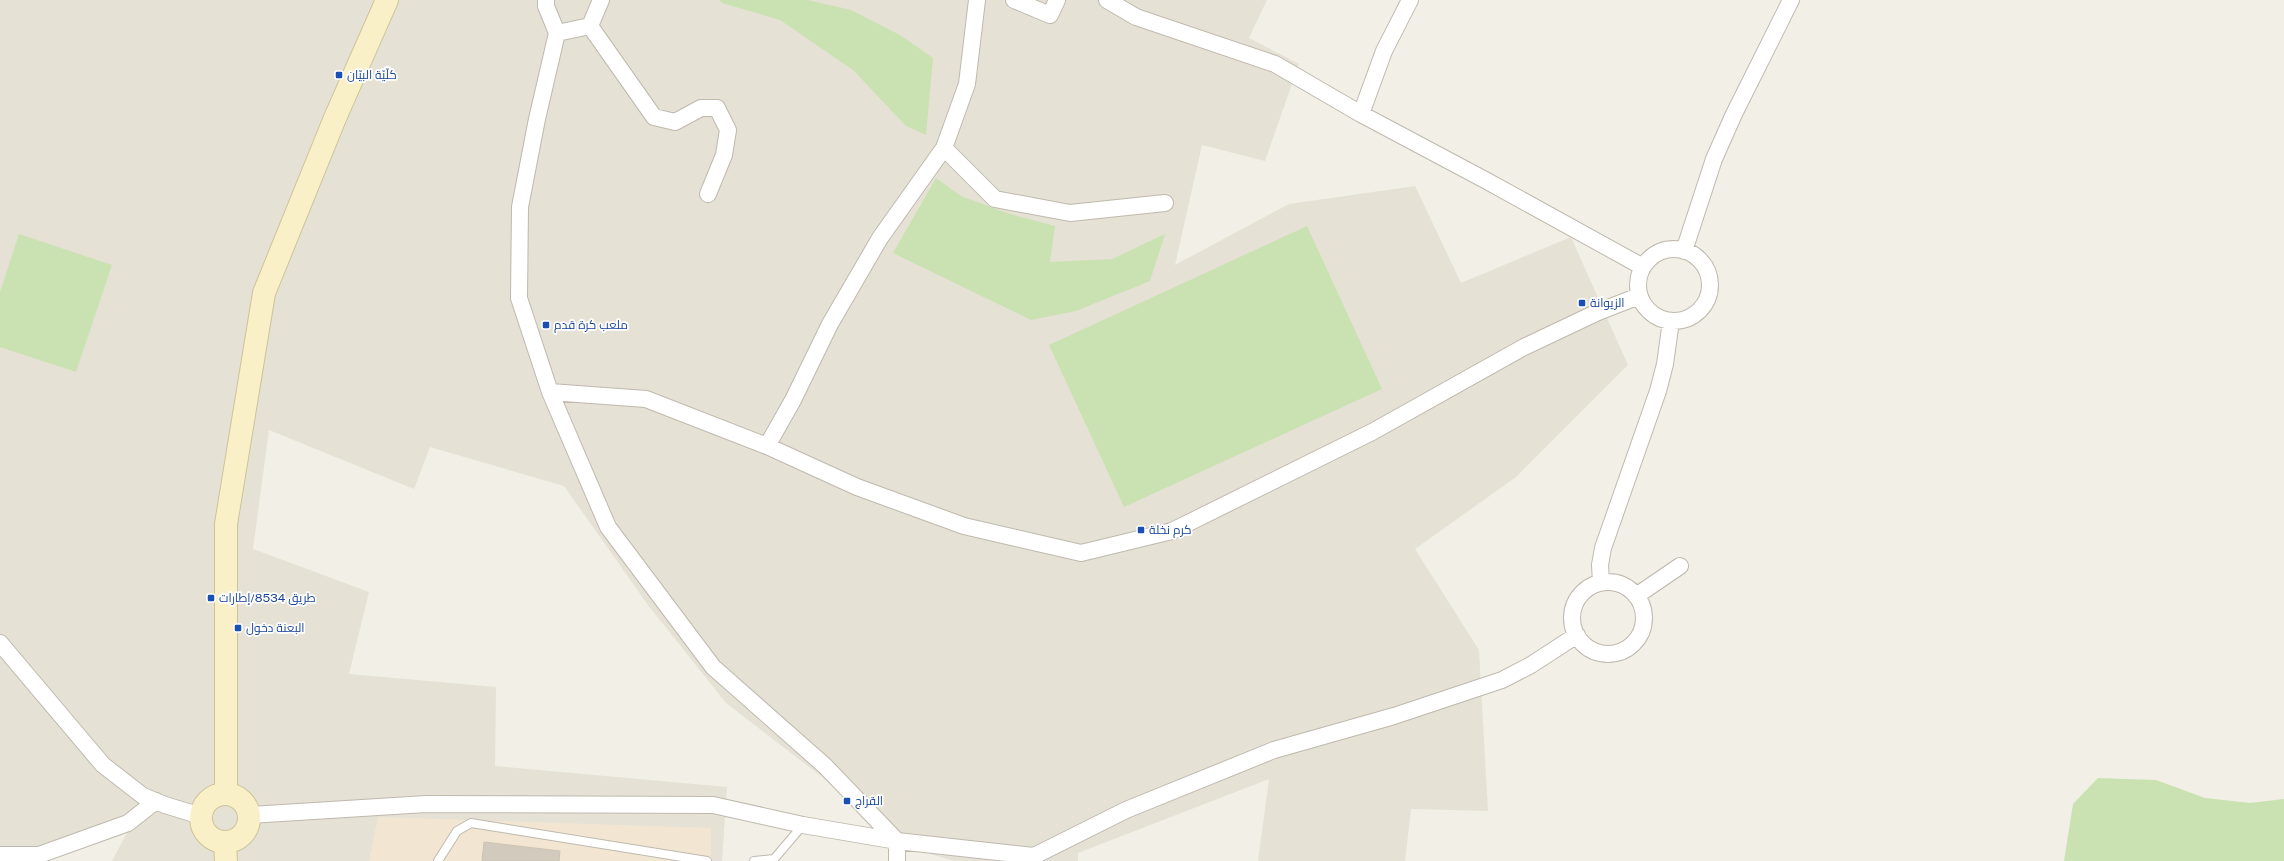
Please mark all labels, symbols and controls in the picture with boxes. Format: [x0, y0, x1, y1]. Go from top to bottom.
place label: كلّيّة البيّان [347, 67, 397, 82]
marker: كلّيّة البيّان [334, 70, 344, 80]
place label: الزيوانة [1590, 296, 1625, 310]
marker: الزيوانة [1577, 298, 1587, 308]
place label: ملعب كرة قدم [554, 318, 628, 333]
marker: ملعب كرة قدم [541, 320, 551, 330]
place label: كرم نخلة [1149, 523, 1192, 538]
marker: كرم نخلة [1136, 525, 1146, 535]
place label: طريق 8534/إطارات [219, 591, 316, 605]
marker: طريق 8534/إطارات [206, 593, 216, 603]
place label: البعنة دخول [246, 621, 304, 635]
marker: البعنة دخول [233, 623, 243, 633]
place label: القراج [855, 794, 883, 809]
marker: القراج [842, 796, 852, 806]

